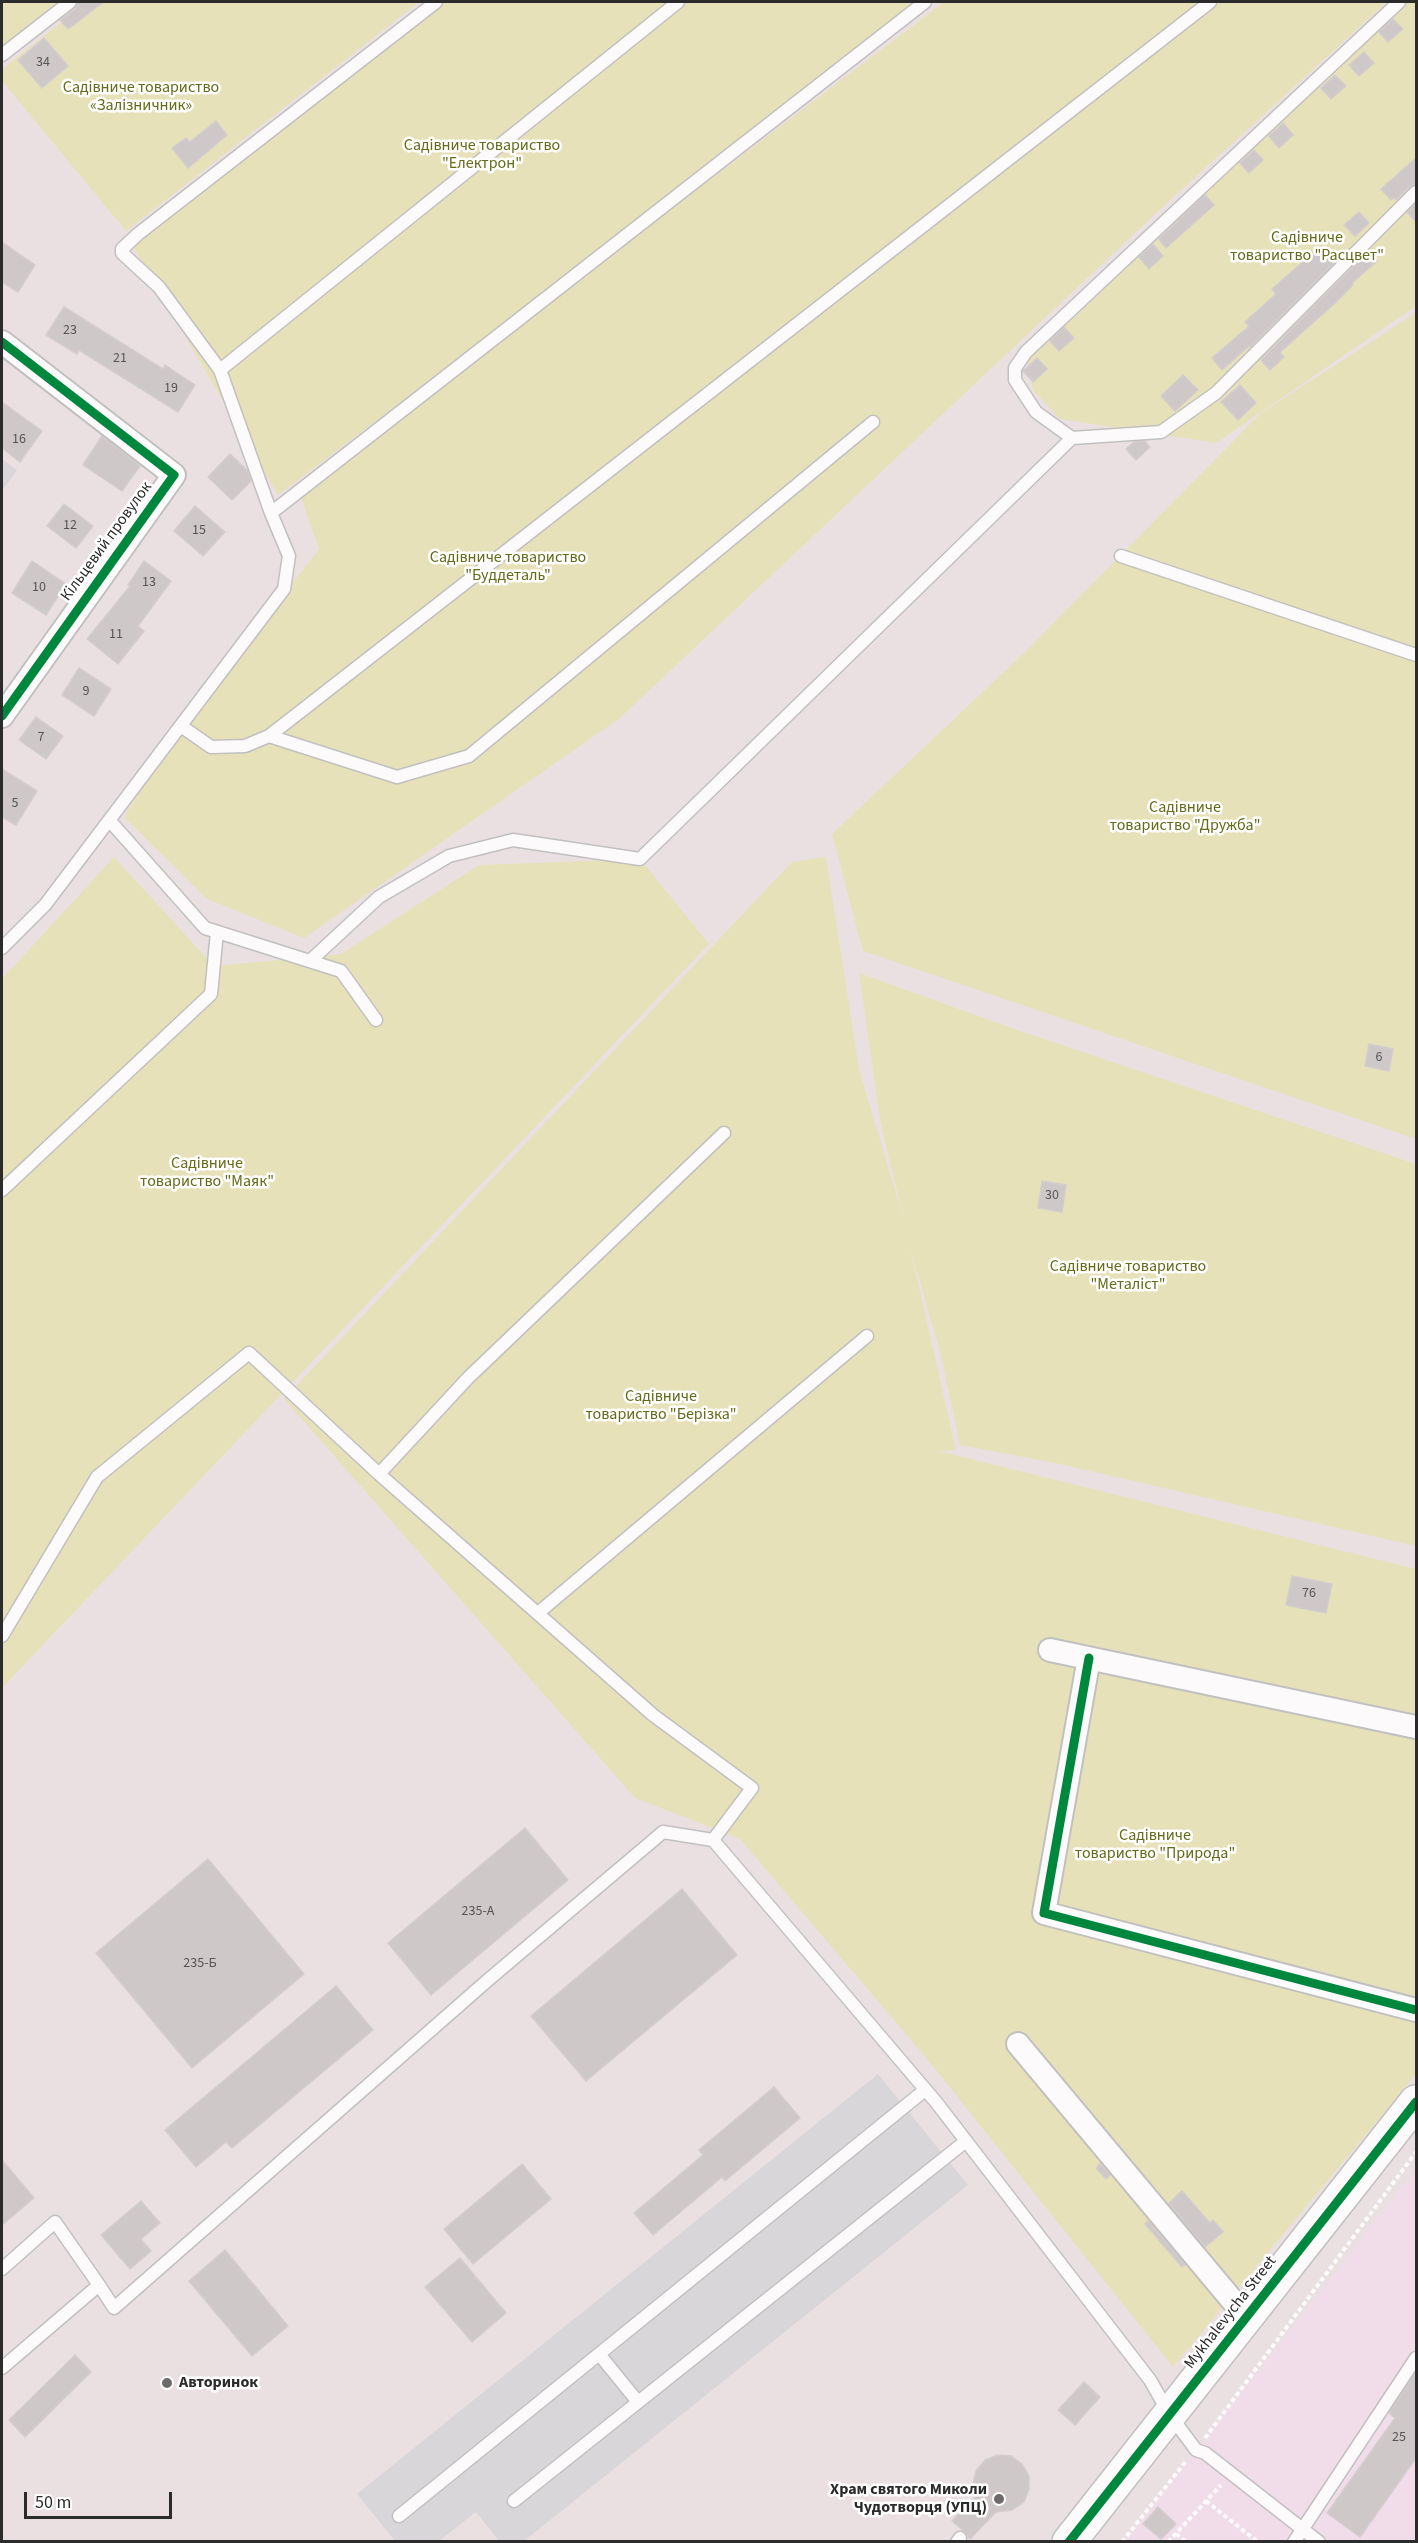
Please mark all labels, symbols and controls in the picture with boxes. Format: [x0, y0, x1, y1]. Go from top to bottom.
house number: 34 [36, 55, 50, 71]
park label: Садівниче товариство «Залізничник» [63, 78, 219, 116]
park label: Садівниче товариство "Електрон" [404, 136, 560, 174]
park label: Садівниче товариство "Расцвет" [1230, 228, 1384, 266]
house number: 23 [63, 323, 77, 339]
house number: 21 [113, 351, 127, 367]
house number: 19 [164, 381, 178, 397]
house number: 16 [12, 432, 26, 448]
street label: Кільцевий провулок [57, 479, 157, 605]
house number: 12 [63, 518, 77, 534]
house number: 15 [192, 523, 206, 539]
park label: Садівниче товариство "Буддеталь" [430, 548, 586, 586]
house number: 13 [142, 575, 156, 591]
house number: 10 [32, 580, 46, 596]
house number: 11 [109, 627, 123, 643]
house number: 9 [83, 684, 89, 700]
house number: 7 [38, 730, 44, 746]
house number: 5 [12, 796, 18, 812]
park label: Садівниче товариство "Дружба" [1110, 798, 1260, 836]
house number: 6 [1376, 1050, 1382, 1066]
park label: Садівниче товариство "Маяк" [140, 1154, 274, 1192]
house number: 30 [1045, 1188, 1059, 1204]
park label: Садівниче товариство "Металіст" [1050, 1257, 1206, 1295]
park label: Садівниче товариство "Берізка" [585, 1387, 737, 1425]
house number: 76 [1302, 1586, 1316, 1602]
park label: Садівниче товариство "Природа" [1075, 1826, 1235, 1864]
house number: 235-А [462, 1904, 494, 1920]
house number: 235-Б [183, 1956, 217, 1972]
street label: Mykhalevycha Street [1181, 2253, 1281, 2373]
place label: Авторинок [179, 2373, 258, 2393]
marker: Авторинок [160, 2376, 174, 2390]
house number: 25 [1392, 2430, 1406, 2446]
scale bar [27, 2480, 176, 2518]
place label: Храм святого Миколи Чудотворця (УПЦ) [830, 2480, 987, 2518]
text: 50 m [35, 2490, 71, 2515]
marker: Храм святого Миколи Чудотворця (УПЦ) [992, 2492, 1006, 2506]

